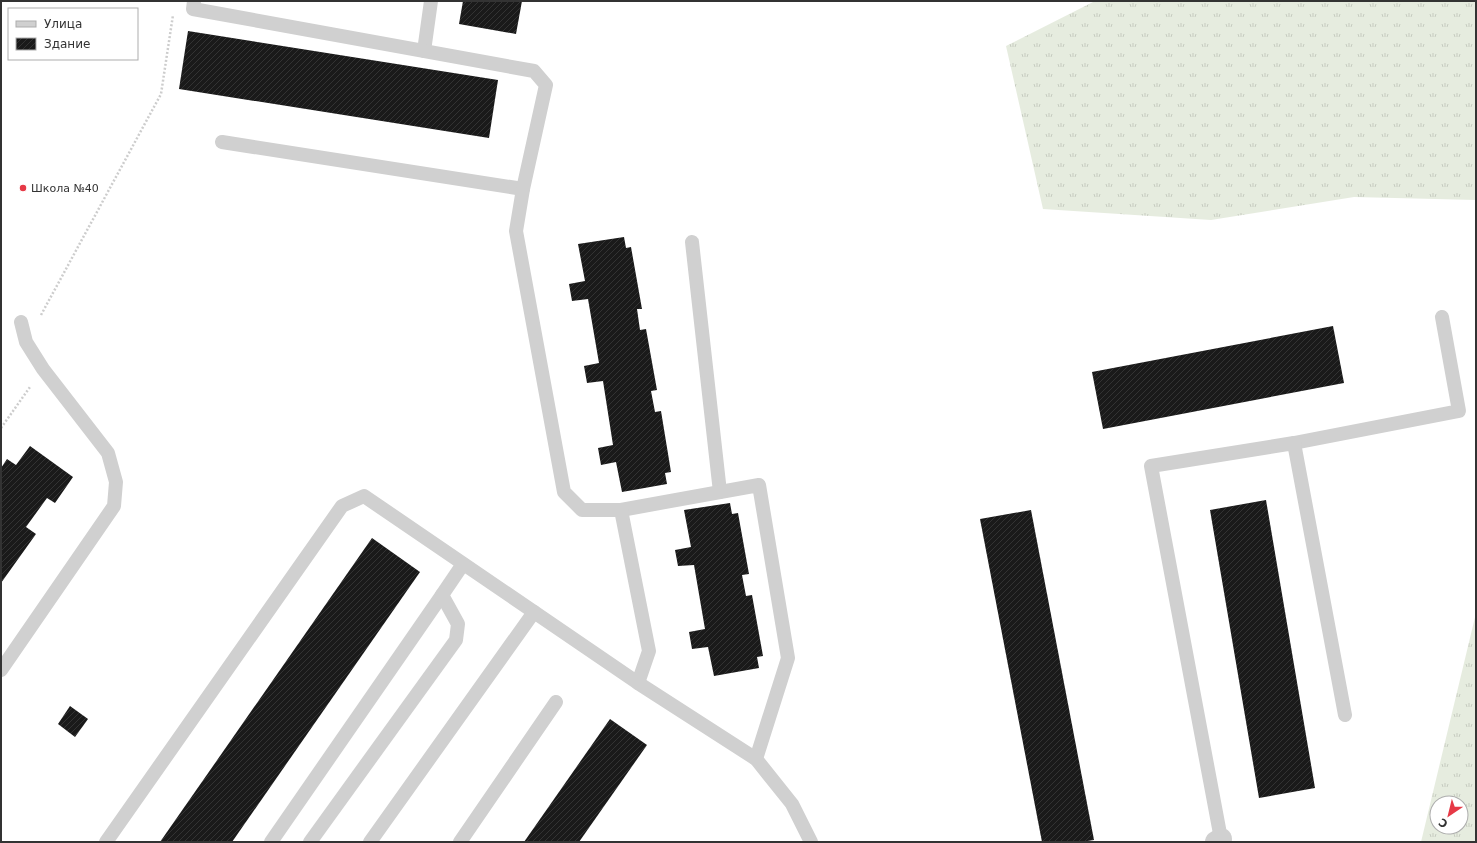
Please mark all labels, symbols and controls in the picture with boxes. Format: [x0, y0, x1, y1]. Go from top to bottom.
legend [8, 8, 138, 60]
text: Улица [44, 17, 82, 31]
text: Здание [44, 37, 90, 51]
place label: Школа №40 [31, 182, 99, 195]
marker: Школа №40 [18, 183, 28, 193]
north arrow [1429, 795, 1469, 835]
text: С [1437, 815, 1451, 830]

